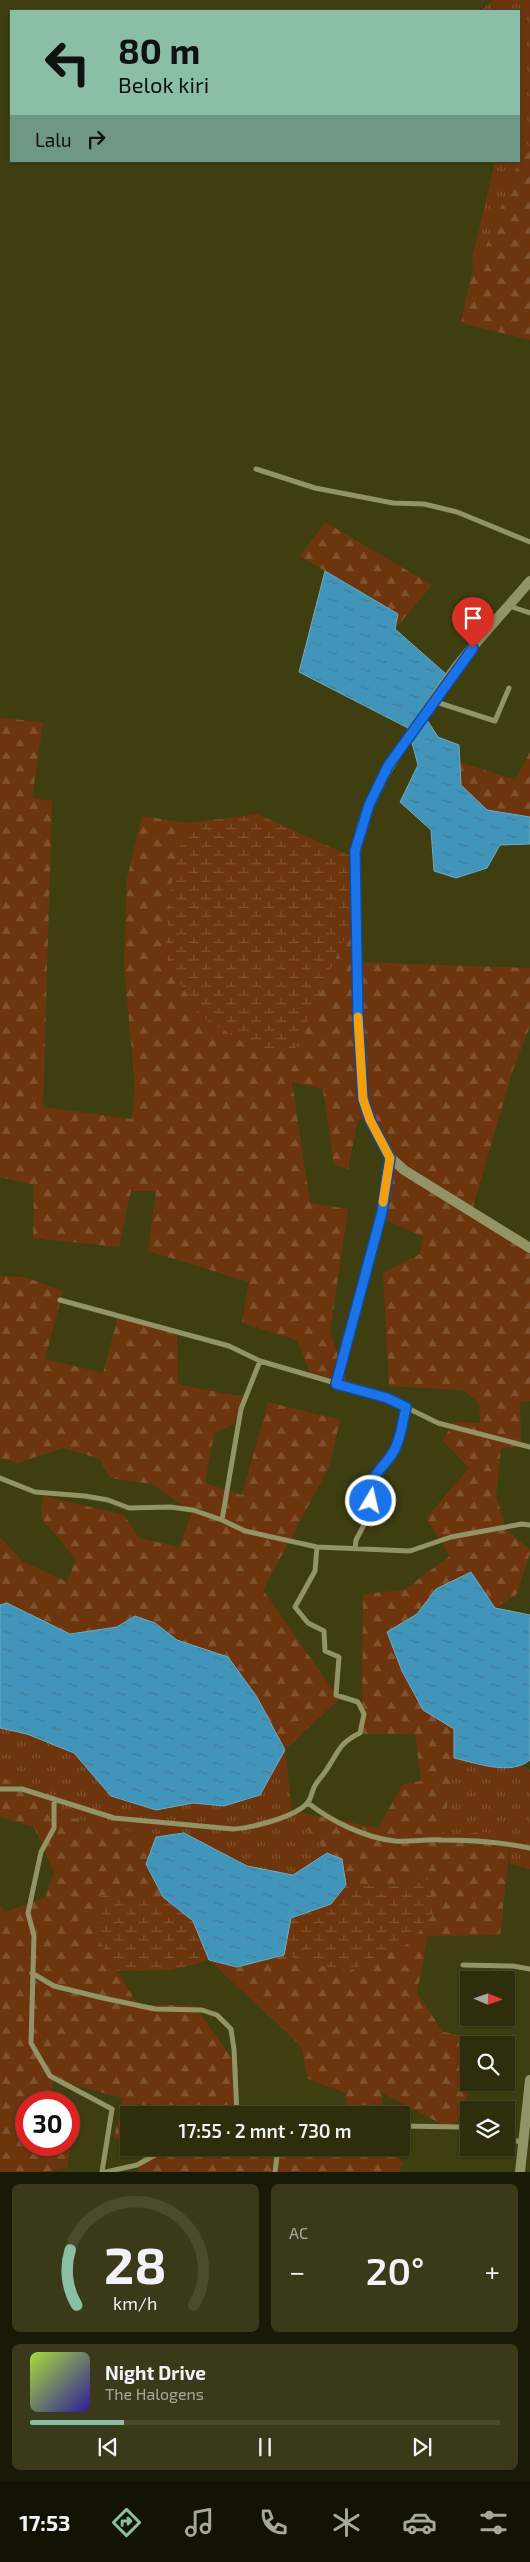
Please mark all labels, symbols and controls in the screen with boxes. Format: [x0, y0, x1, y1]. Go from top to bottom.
text: 80 m [118, 29, 200, 71]
icon: left [35, 30, 100, 95]
text: Belok kiri [118, 71, 209, 97]
icon: right [82, 125, 110, 153]
text: Lalu [35, 128, 72, 151]
pin [452, 597, 494, 648]
icon: arrive [459, 604, 487, 632]
position arrow [344, 1474, 396, 1526]
north arrow [460, 1971, 515, 2026]
map controls [460, 1971, 515, 2156]
button: search [460, 2036, 515, 2091]
speed limit sign: 30 [15, 2091, 80, 2156]
button: layers [460, 2101, 515, 2156]
text: 17:55 · 2 mnt · 730 m [179, 2119, 351, 2142]
text: AC [289, 2223, 308, 2242]
text: 28 [104, 2232, 167, 2294]
text: 20° [366, 2247, 424, 2293]
text: − [289, 2254, 305, 2288]
text: + [485, 2254, 500, 2288]
text: km/h [113, 2292, 158, 2314]
text: Night Drive [105, 2361, 206, 2384]
text: The Halogens [105, 2384, 204, 2403]
icon: previous [94, 2433, 122, 2461]
icon: pause [251, 2433, 279, 2461]
icon: next [408, 2433, 436, 2461]
icon: directions [109, 2505, 144, 2540]
icon: music [182, 2505, 217, 2540]
icon: phone [256, 2505, 291, 2540]
icon: climate [329, 2505, 364, 2540]
icon: car [402, 2505, 437, 2540]
icon: filters [476, 2505, 511, 2540]
text: 17:53 [19, 2509, 71, 2535]

